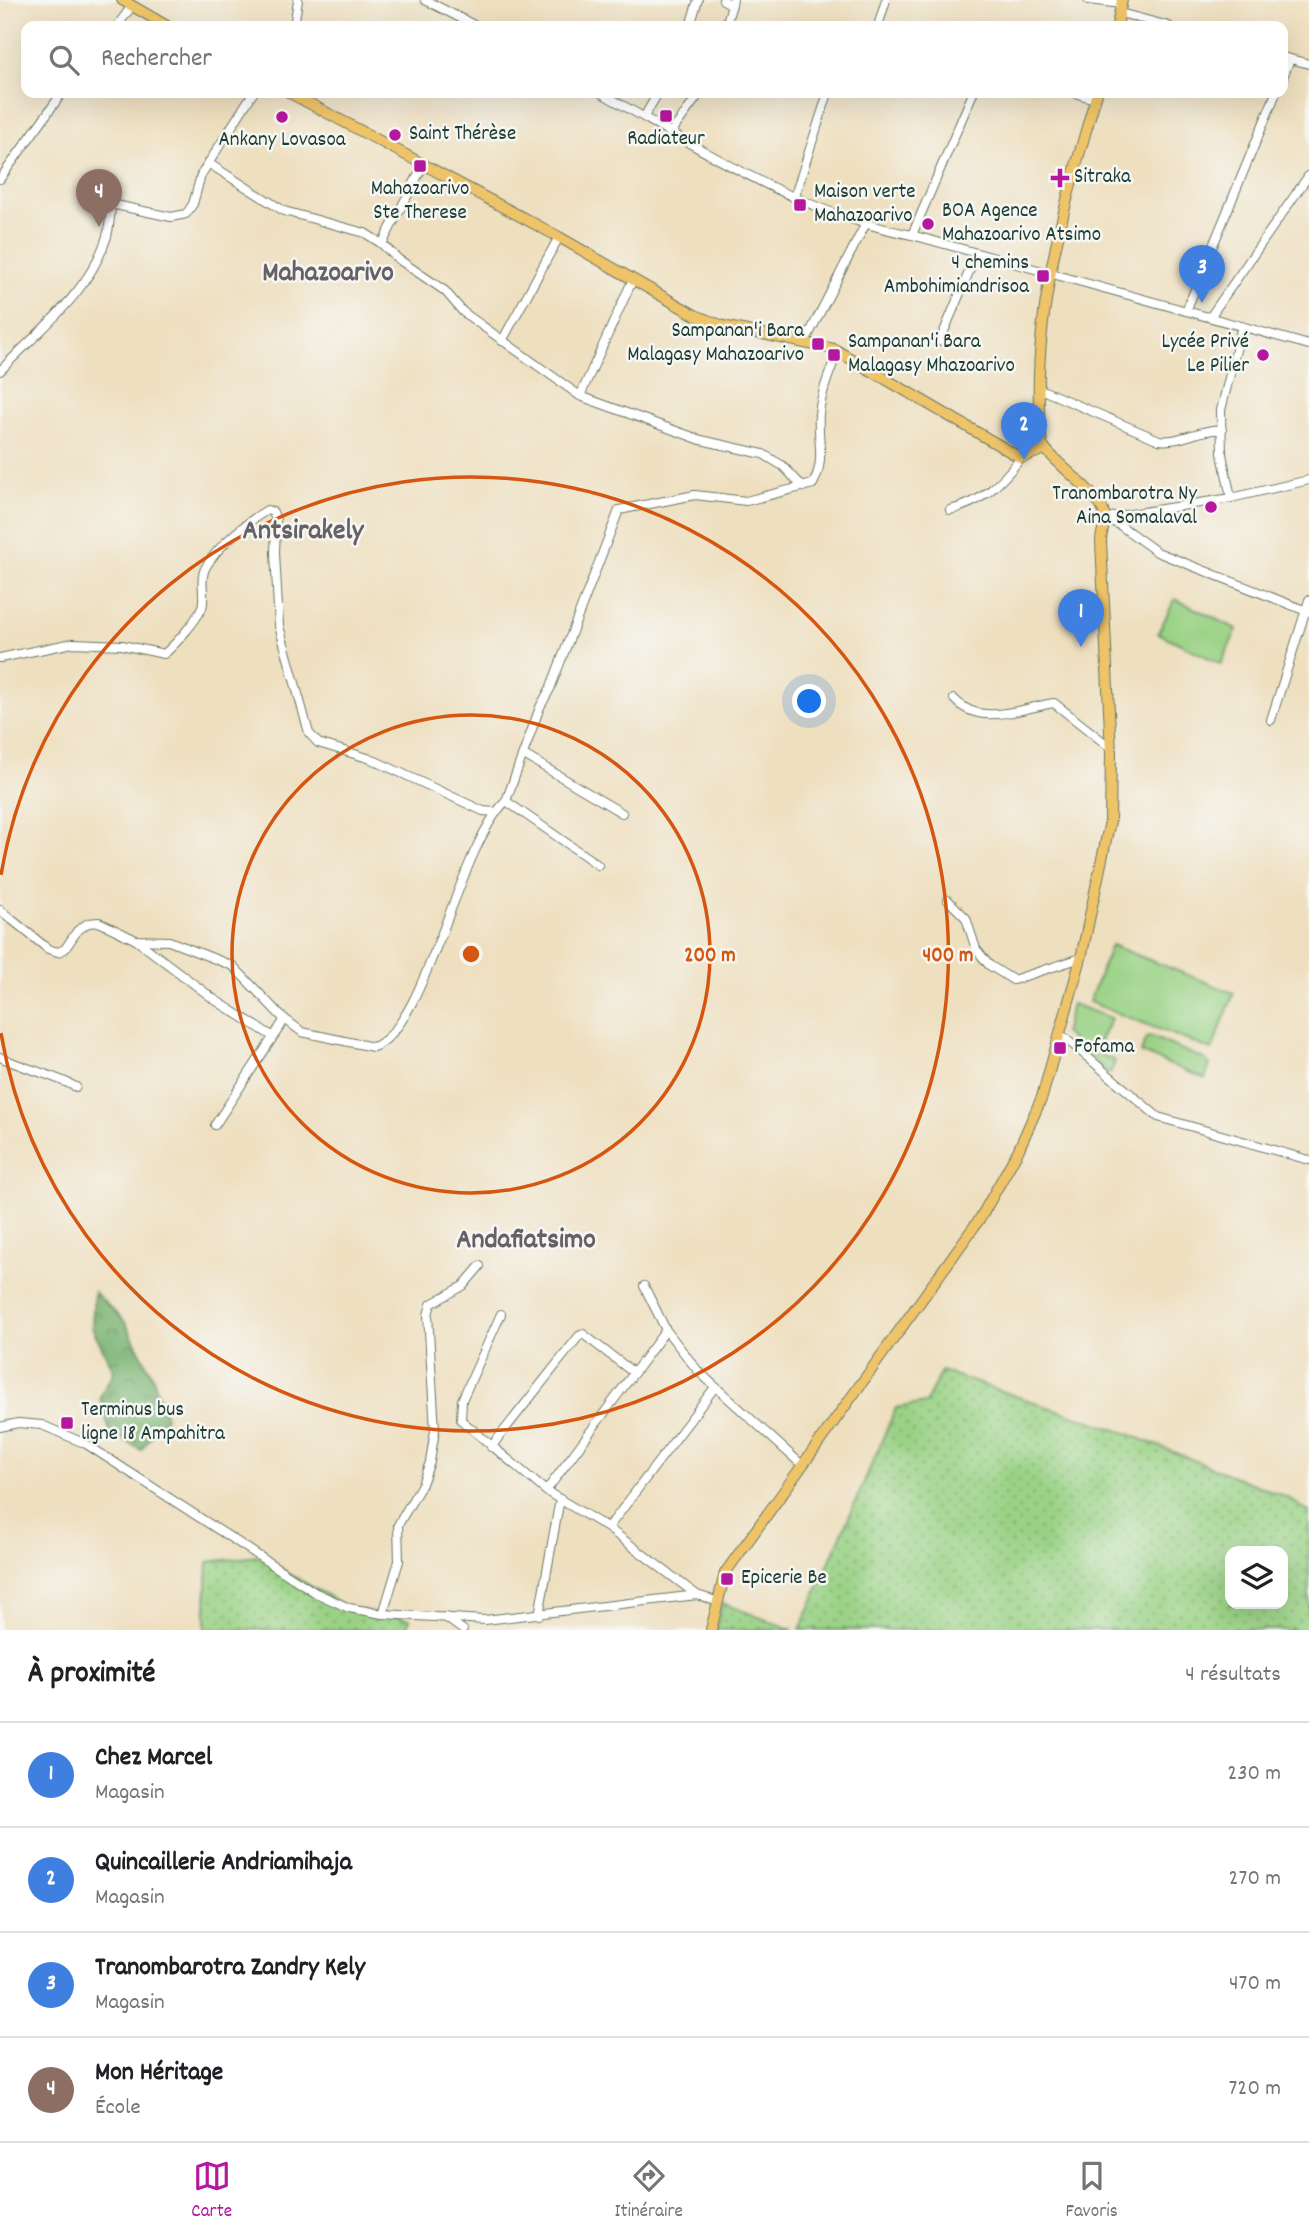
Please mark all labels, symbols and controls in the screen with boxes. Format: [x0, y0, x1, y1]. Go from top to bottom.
search box [21, 21, 1288, 98]
icon: search [45, 41, 83, 79]
text: Rechercher [101, 41, 212, 78]
marker: Radiateur [658, 108, 674, 124]
marker: Ankany Lovasoa [274, 109, 290, 125]
place label: Saint Thérèse [409, 120, 516, 150]
place label: Radiateur [627, 125, 705, 155]
place label: Ankany Lovasoa [218, 126, 347, 156]
marker: Saint Thérèse [387, 127, 403, 143]
marker: Mahazoarivo Ste Therese [412, 158, 428, 174]
place label: Sitraka [1074, 163, 1132, 193]
pin: 4 [76, 169, 122, 227]
marker: Sitraka [1052, 170, 1068, 186]
place label: Mahazoarivo Ste Therese [371, 175, 469, 229]
place label: Maison verte Mahazoarivo [814, 178, 915, 232]
marker: Maison verte Mahazoarivo [792, 197, 808, 213]
place label: BOA Agence Mahazoarivo Atsimo [942, 197, 1101, 251]
marker: BOA Agence Mahazoarivo Atsimo [920, 216, 936, 232]
pin: 3 [1179, 245, 1225, 303]
place label: 4 chemins Ambohimiandrisoa [884, 249, 1030, 303]
district label: Mahazoarivo [262, 255, 394, 295]
marker: 4 chemins Ambohimiandrisoa [1035, 268, 1051, 284]
place label: Sampanan'i Bara Malagasy Mahazoarivo [627, 317, 805, 371]
place label: Sampanan'i Bara Malagasy Mhazoarivo [848, 328, 1015, 382]
place label: Lycée Privé Le Pilier [1161, 328, 1249, 382]
marker: Sampanan'i Bara Malagasy Mahazoarivo [810, 336, 826, 352]
marker: Sampanan'i Bara Malagasy Mhazoarivo [826, 347, 842, 363]
marker: Lycée Privé Le Pilier [1255, 347, 1271, 363]
pin: 2 [1001, 402, 1047, 460]
place label: Tranombarotra Ny Aina Somalaval [1052, 480, 1197, 534]
marker: Tranombarotra Ny Aina Somalaval [1203, 499, 1219, 515]
district label: Antsirakely [243, 513, 365, 553]
pin: 1 [1058, 589, 1104, 647]
your location [792, 684, 826, 718]
centre of rings [459, 942, 483, 966]
text: 200 m [684, 942, 736, 972]
text: 400 m [923, 942, 973, 972]
place label: Fofama [1074, 1033, 1135, 1063]
marker: Fofama [1052, 1040, 1068, 1056]
district label: Andafiatsimo [456, 1222, 596, 1262]
place label: Terminus bus ligne 18 Ampahitra [81, 1396, 226, 1450]
marker: Terminus bus ligne 18 Ampahitra [59, 1415, 75, 1431]
map controls [1225, 1546, 1288, 1609]
button: layers [1225, 1546, 1288, 1609]
place label: Epicerie Be [741, 1564, 827, 1594]
marker: Epicerie Be [719, 1571, 735, 1587]
text: À proximité [28, 1654, 155, 1697]
text: 4 résultats [1185, 1659, 1281, 1692]
text: Chez Marcel [95, 1740, 212, 1777]
text: 1 [48, 1758, 54, 1791]
text: 230 m [1227, 1758, 1281, 1791]
text: Magasin [95, 1777, 165, 1810]
text: Quincaillerie Andriamihaja [95, 1845, 352, 1882]
text: 2 [46, 1863, 56, 1896]
text: 270 m [1229, 1863, 1281, 1896]
text: Magasin [95, 1882, 165, 1915]
text: Tranombarotra Zandry Kely [95, 1950, 365, 1987]
text: 3 [46, 1968, 56, 2001]
text: 470 m [1229, 1968, 1281, 2001]
text: Magasin [95, 1987, 165, 2020]
text: Mon Héritage [95, 2055, 223, 2092]
text: 4 [46, 2073, 56, 2106]
text: 720 m [1229, 2073, 1281, 2106]
text: École [95, 2092, 141, 2125]
tab: Carte [191, 2157, 232, 2226]
tab: Itinéraire [615, 2157, 683, 2226]
tab: Favoris [1065, 2157, 1118, 2226]

